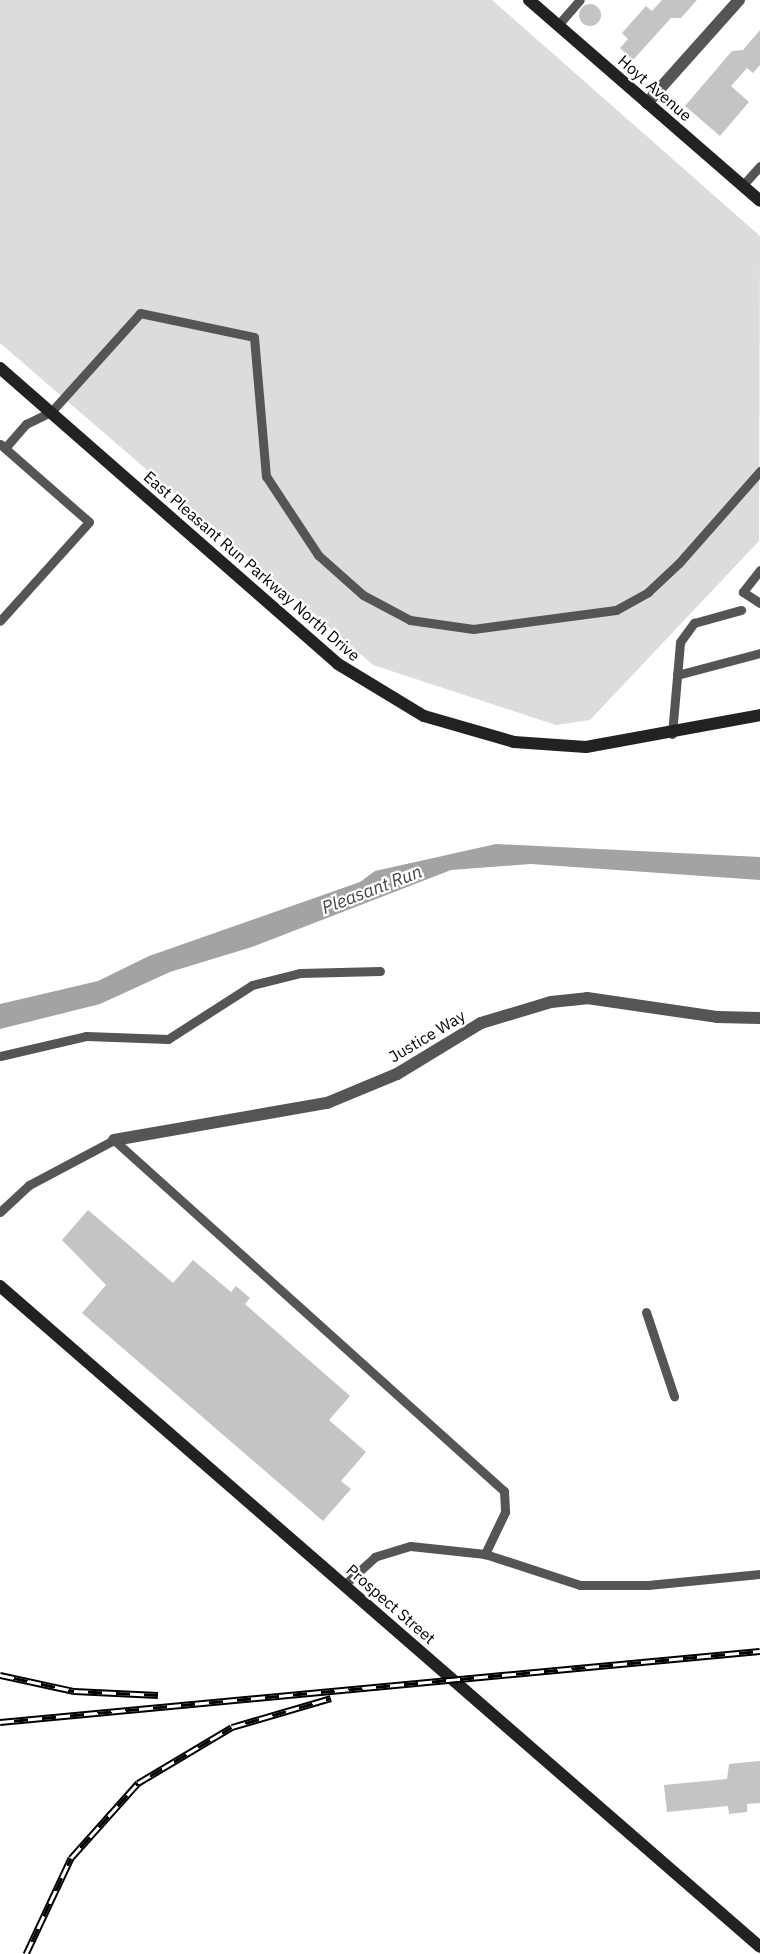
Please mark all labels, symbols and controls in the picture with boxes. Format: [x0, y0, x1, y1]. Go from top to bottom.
street label: Hoyt Avenue [614, 51, 696, 125]
street label: East Pleasant Run Parkway North Drive [140, 467, 364, 665]
water label: Pleasant Run [319, 861, 425, 919]
street label: Justice Way [385, 1006, 469, 1066]
street label: Prospect Street [343, 1560, 439, 1648]

